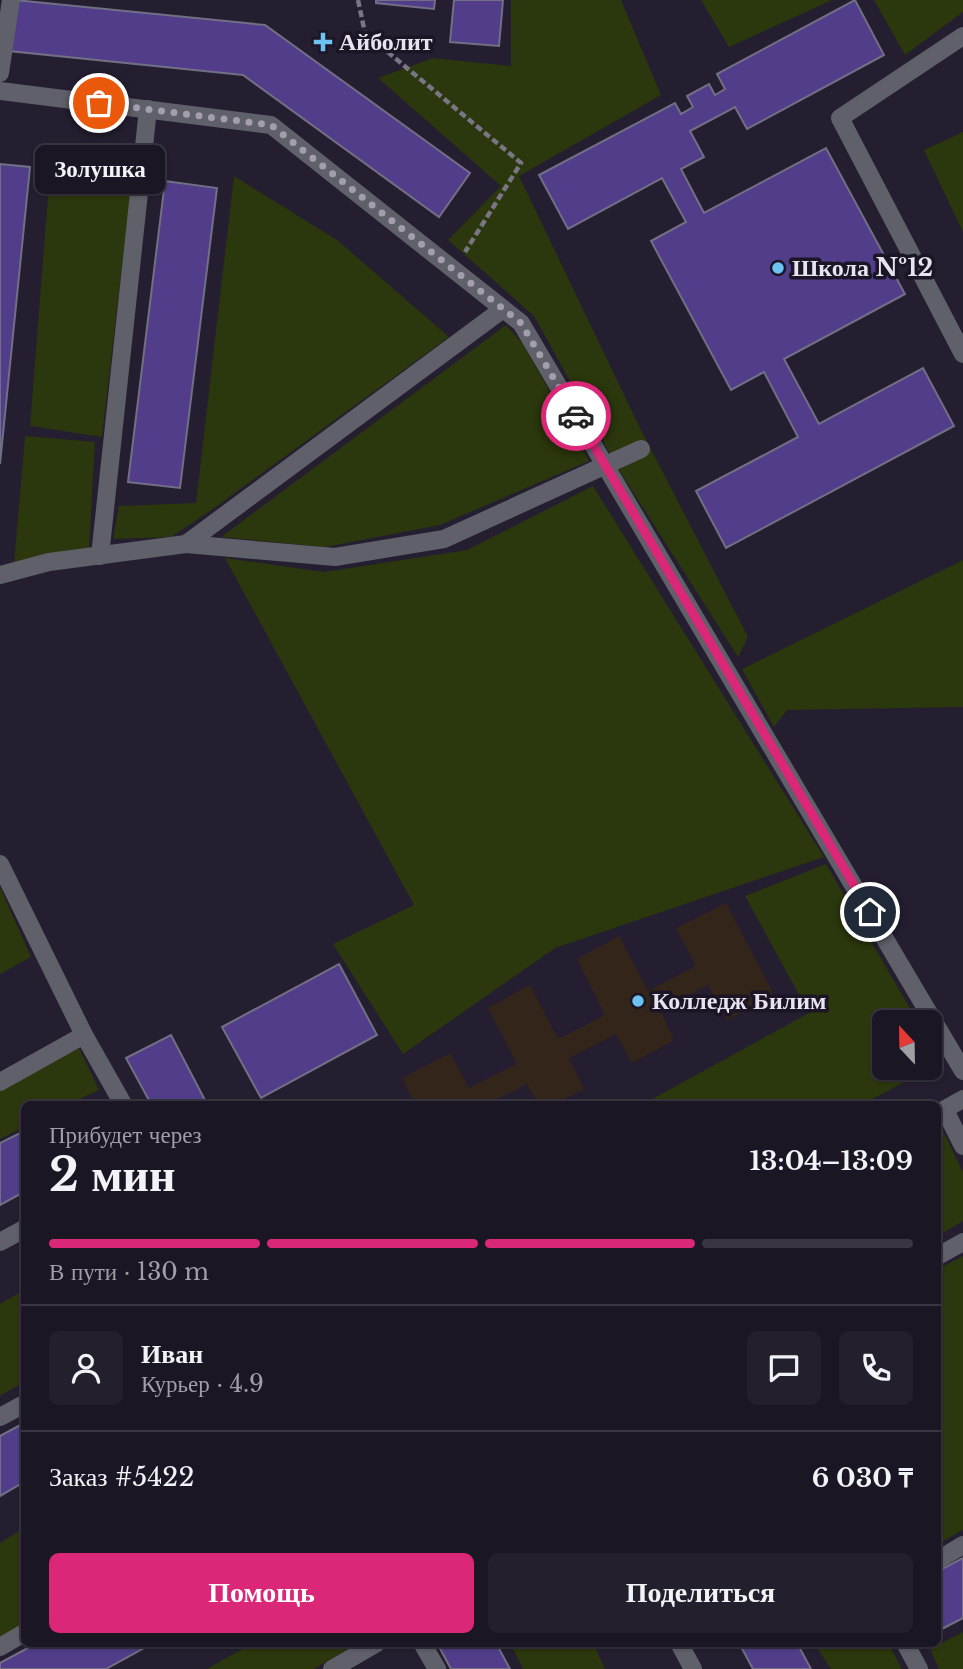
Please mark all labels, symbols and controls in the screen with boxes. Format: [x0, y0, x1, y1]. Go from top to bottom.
place label: Айболит [339, 27, 433, 56]
marker: Айболит [313, 32, 333, 52]
pin [69, 73, 129, 133]
icon: bag [80, 84, 118, 122]
callout: Золушка [34, 145, 164, 194]
text: Золушка [54, 155, 146, 183]
place label: Школа №12 [792, 253, 933, 282]
marker: Школа №12 [770, 260, 786, 276]
courier [541, 381, 611, 451]
icon: car [557, 397, 595, 435]
pin [840, 882, 900, 942]
icon: home [851, 893, 889, 931]
place label: Колледж Билим [652, 986, 826, 1015]
marker: Колледж Билим [630, 993, 646, 1009]
north arrow [872, 1010, 942, 1080]
map controls [872, 1010, 942, 1080]
text: Прибудет через [49, 1121, 202, 1149]
text: 13:04–13:09 [749, 1145, 913, 1177]
text: 2 мин [49, 1146, 176, 1203]
text: В пути · 130 m [49, 1258, 209, 1286]
button: person [49, 1331, 123, 1405]
button: chat [747, 1331, 821, 1405]
button: phone [839, 1331, 913, 1405]
text: Иван [141, 1338, 203, 1370]
text: Курьер · 4.9 [141, 1370, 264, 1398]
text: Заказ #5422 [49, 1461, 194, 1493]
text: 6 030 ₸ [812, 1462, 913, 1494]
button: Помощь [49, 1553, 474, 1633]
button: Поделиться [488, 1553, 913, 1633]

